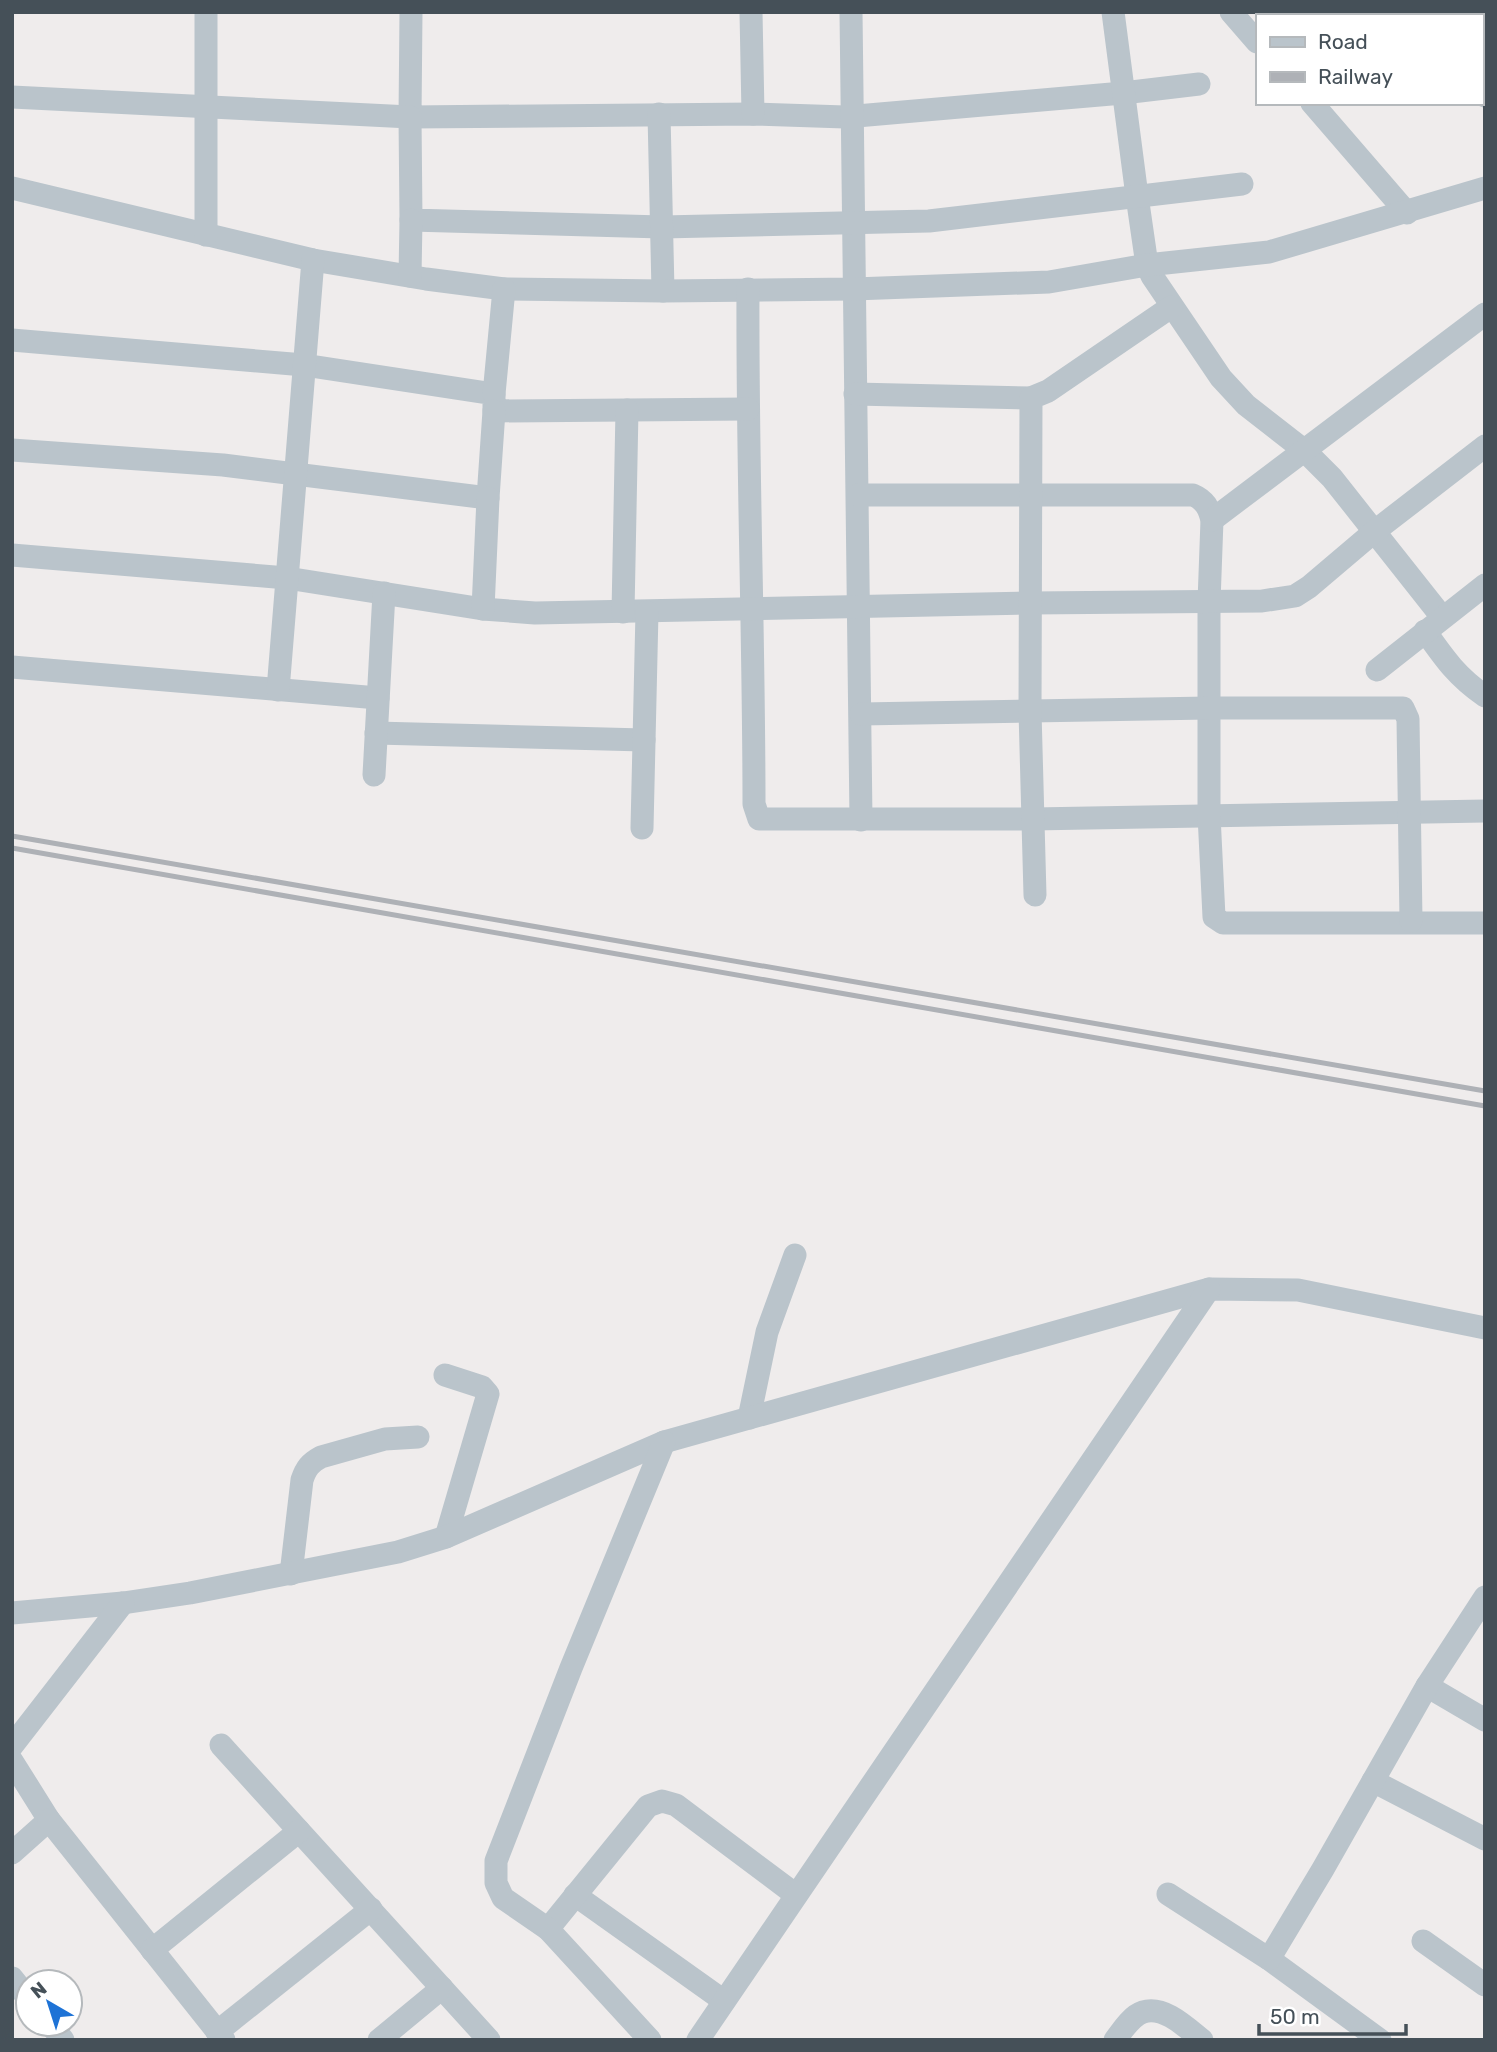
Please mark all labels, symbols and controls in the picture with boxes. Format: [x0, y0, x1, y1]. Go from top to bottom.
legend [1256, 14, 1483, 105]
text: Road [1318, 29, 1368, 54]
text: Railway [1318, 64, 1393, 89]
north arrow [14, 1968, 84, 2038]
text: N [26, 1977, 51, 2003]
scale bar [1259, 1993, 1406, 2037]
text: 50 m [1270, 2004, 1320, 2029]

